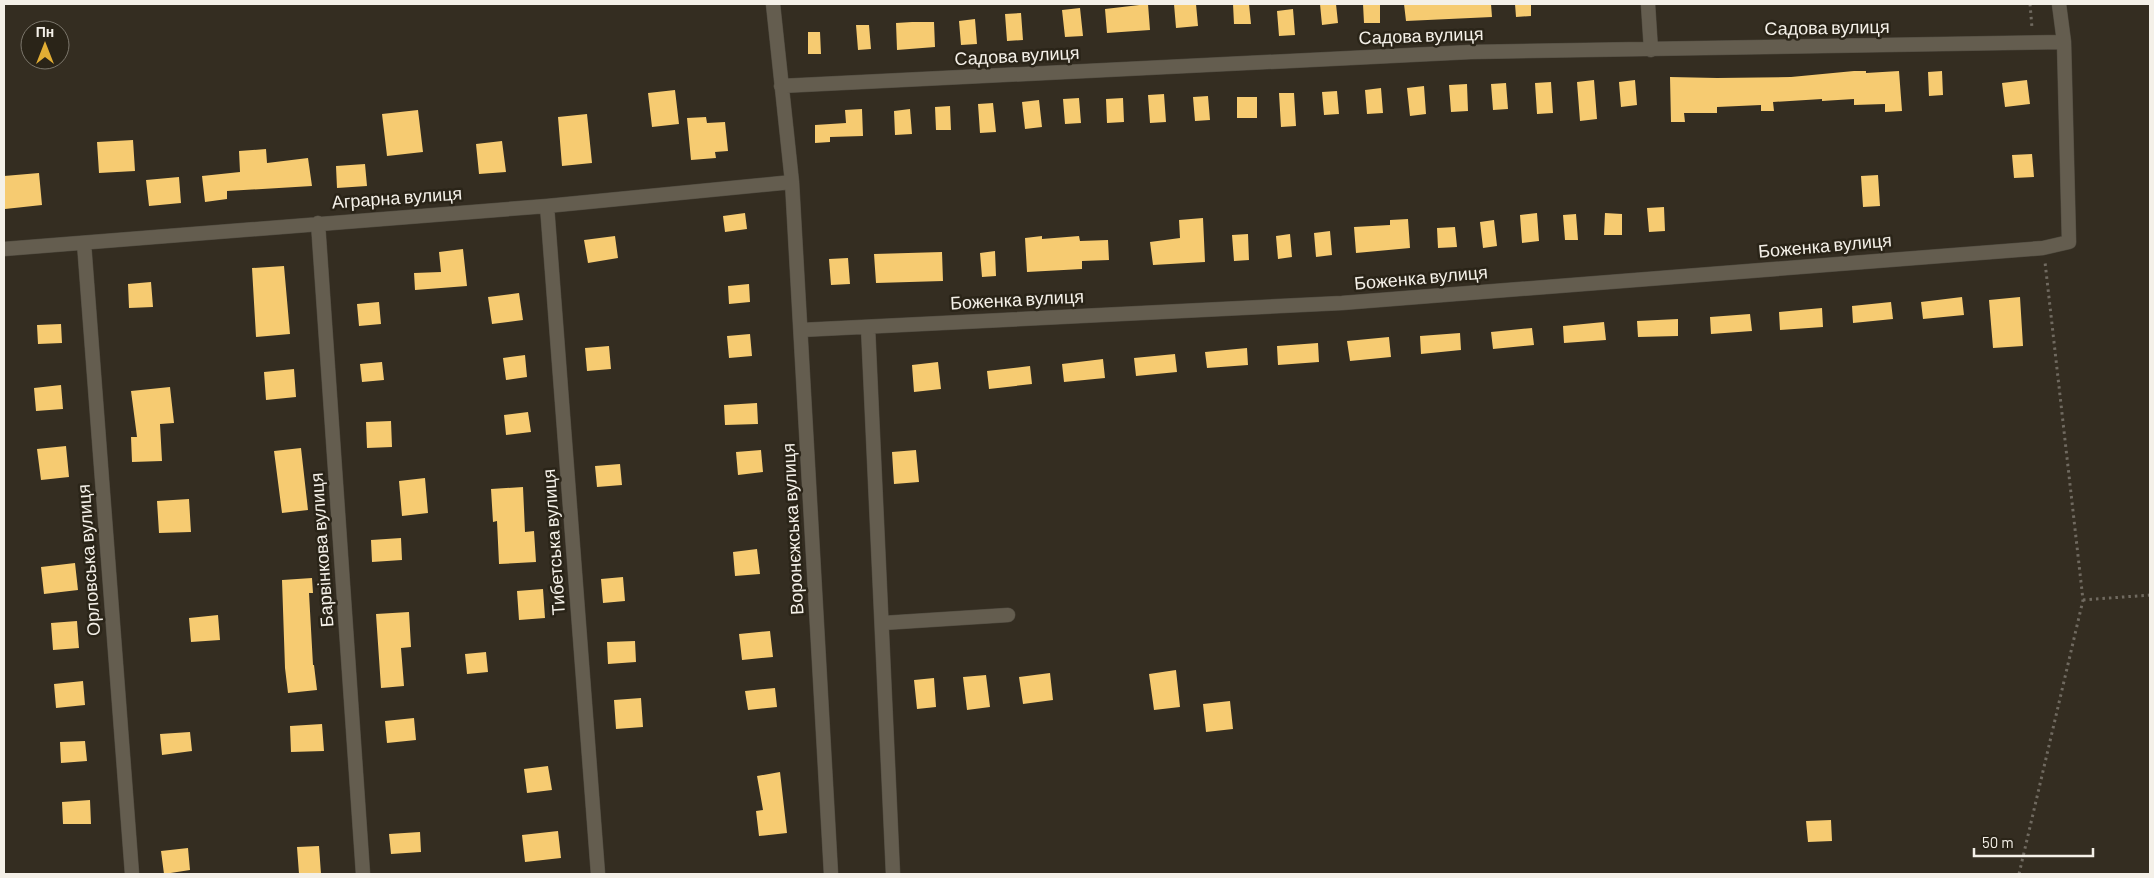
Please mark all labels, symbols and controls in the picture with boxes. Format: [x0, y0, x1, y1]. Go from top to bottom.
street label: Садова вулиця [1764, 15, 1890, 39]
north arrow [20, 20, 70, 70]
street label: Садова вулиця [1358, 22, 1484, 48]
text: Пн [36, 23, 54, 40]
street label: Садова вулиця [954, 41, 1080, 69]
street label: Аграрна вулиця [331, 181, 463, 213]
street label: Боженка вулиця [1757, 228, 1893, 262]
street label: Боженка вулиця [1353, 260, 1489, 294]
street label: Боженка вулиця [950, 285, 1084, 313]
street label: Воронєжська вулиця [777, 443, 807, 615]
street label: Тибетська вулиця [537, 468, 569, 616]
street label: Барвінкова вулиця [305, 472, 337, 628]
street label: Орловська вулиця [72, 483, 104, 637]
scale bar [1974, 826, 2093, 858]
text: 50 m [1982, 833, 2014, 851]

